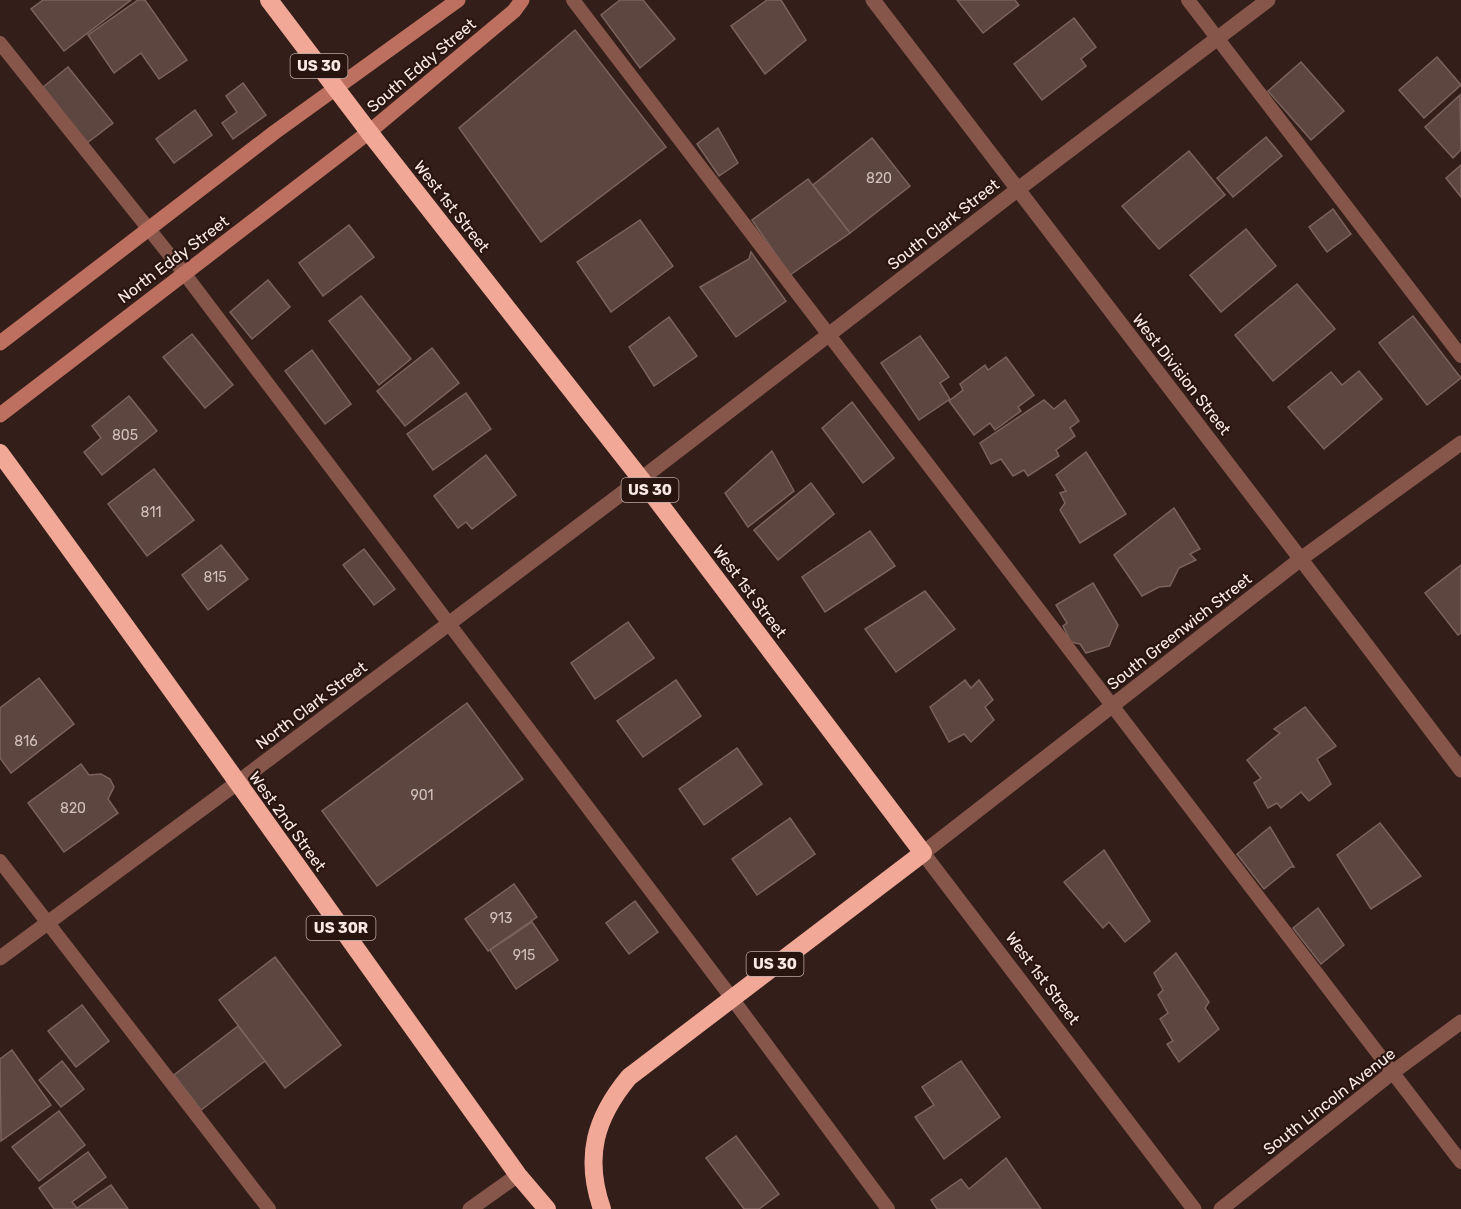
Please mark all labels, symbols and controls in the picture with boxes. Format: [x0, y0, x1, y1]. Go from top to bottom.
street label: South Eddy Street [363, 14, 479, 116]
road number: US 30 [290, 54, 348, 78]
street label: West 1st Street [410, 157, 493, 256]
house number: 820 [866, 170, 892, 187]
street label: South Clark Street [884, 175, 1003, 274]
street label: North Eddy Street [114, 212, 232, 307]
street label: West Division Street [1128, 310, 1235, 439]
house number: 805 [112, 427, 138, 444]
road number: US 30 [622, 478, 678, 502]
house number: 811 [141, 504, 161, 521]
street label: West 1st Street [709, 541, 791, 641]
house number: 815 [203, 569, 227, 586]
street label: South Greenwich Street [1103, 569, 1255, 694]
street label: North Clark Street [252, 657, 371, 753]
house number: 816 [14, 733, 38, 750]
street label: West 2nd Street [245, 768, 330, 875]
house number: 901 [410, 787, 434, 804]
house number: 820 [60, 800, 86, 817]
house number: 913 [490, 910, 512, 927]
road number: US 30R [306, 916, 376, 940]
street label: West 1st Street [1002, 928, 1084, 1028]
house number: 915 [513, 947, 535, 964]
road number: US 30 [746, 952, 804, 976]
street label: South Lincoln Avenue [1259, 1044, 1399, 1159]

